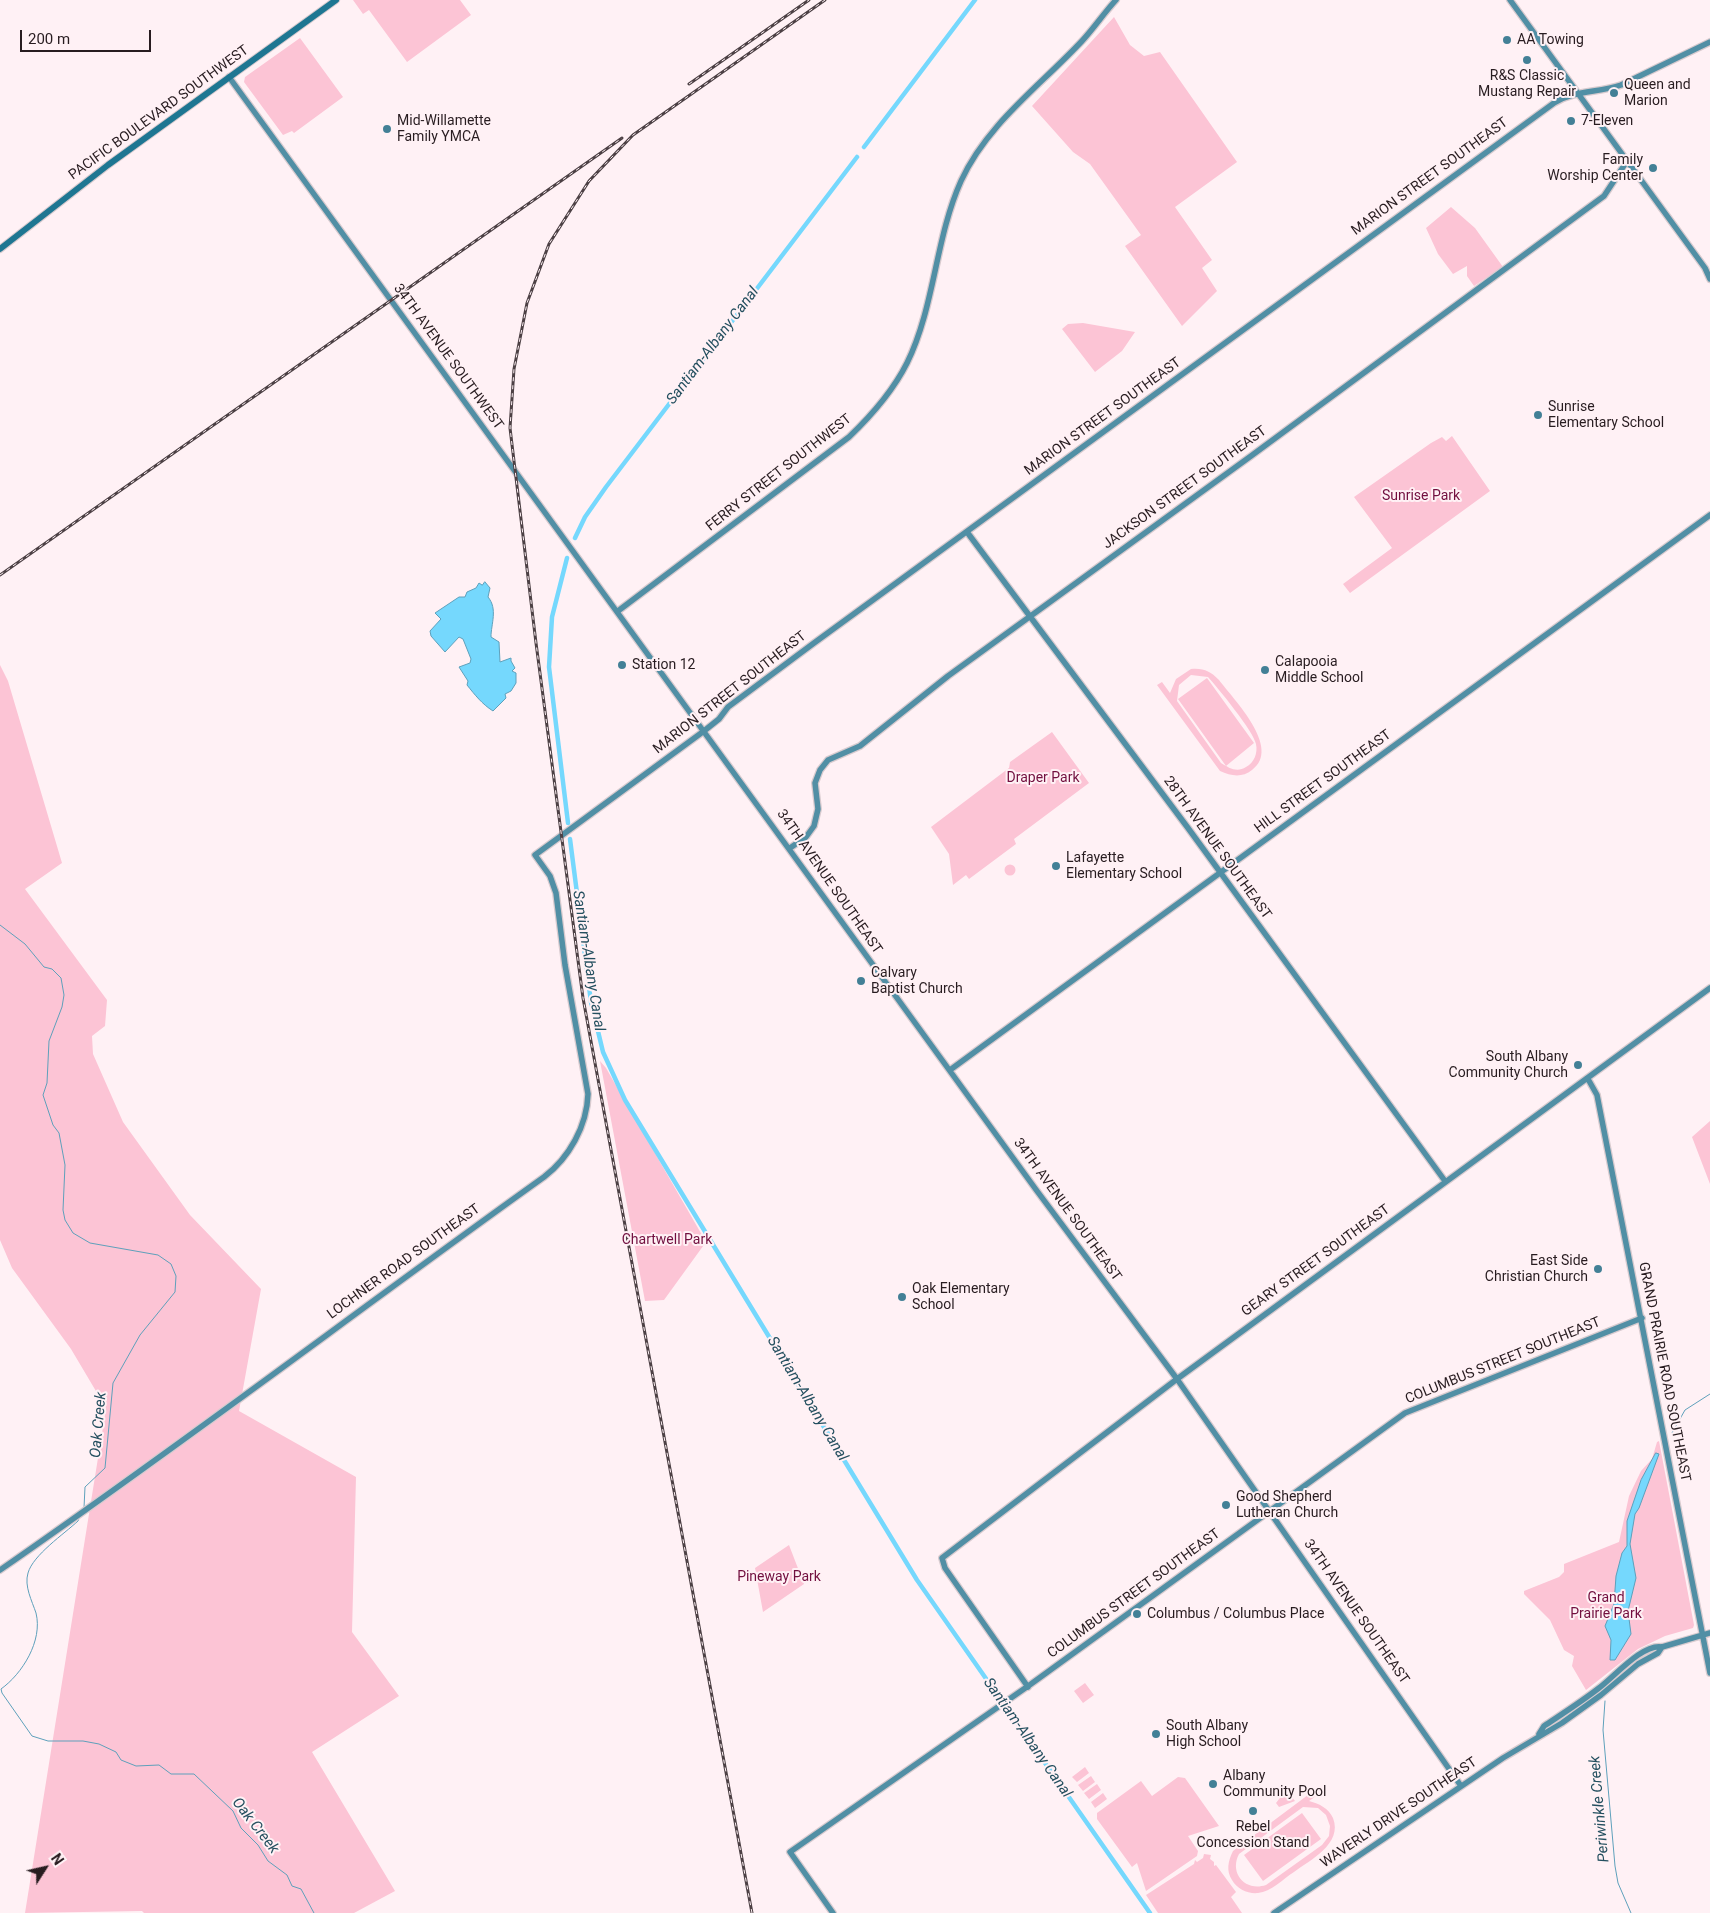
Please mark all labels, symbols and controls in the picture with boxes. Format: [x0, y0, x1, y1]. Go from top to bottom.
scale bar [22, 20, 154, 52]
text: 200 m [28, 30, 70, 48]
place label: AA Towing [1517, 32, 1584, 48]
marker: AA Towing [1501, 34, 1513, 46]
street label: PACIFIC BOULEVARD SOUTHWEST [66, 42, 252, 184]
marker: R&S Classic Mustang Repair [1521, 54, 1533, 66]
place label: R&S Classic Mustang Repair [1478, 68, 1576, 100]
place label: Queen and Marion [1624, 77, 1691, 110]
marker: Queen and Marion [1608, 87, 1620, 99]
place label: Mid-Willamette Family YMCA [397, 113, 491, 146]
place label: 7-Eleven [1581, 113, 1633, 129]
street label: MARION STREET SOUTHEAST [1348, 115, 1512, 239]
marker: 7-Eleven [1565, 115, 1577, 127]
marker: Mid-Willamette Family YMCA [381, 123, 393, 135]
place label: Family Worship Center [1547, 152, 1643, 184]
marker: Family Worship Center [1647, 162, 1659, 174]
street label: 34TH AVENUE SOUTHWEST [390, 281, 506, 433]
water label: Santiam-Albany Canal [663, 284, 763, 408]
street label: MARION STREET SOUTHEAST [1021, 355, 1185, 479]
place label: Sunrise Elementary School [1548, 399, 1664, 432]
marker: Sunrise Elementary School [1532, 409, 1544, 421]
street label: FERRY STREET SOUTHWEST [703, 411, 855, 535]
street label: JACKSON STREET SOUTHEAST [1100, 423, 1270, 553]
park label: Sunrise Park [1382, 488, 1460, 504]
street label: MARION STREET SOUTHEAST [650, 628, 810, 758]
place label: Calapooia Middle School [1275, 654, 1363, 686]
place label: Station 12 [632, 657, 695, 673]
marker: Station 12 [616, 659, 628, 671]
marker: Calapooia Middle School [1259, 664, 1271, 676]
street label: HILL STREET SOUTHEAST [1251, 727, 1395, 837]
park label: Draper Park [1007, 770, 1079, 786]
street label: 28TH AVENUE SOUTHEAST [1159, 773, 1275, 923]
street label: 34TH AVENUE SOUTHEAST [773, 807, 885, 957]
place label: Lafayette Elementary School [1066, 850, 1182, 882]
marker: Lafayette Elementary School [1050, 860, 1062, 872]
water label: Santiam-Albany Canal [568, 889, 608, 1033]
place label: Calvary Baptist Church [871, 965, 963, 998]
marker: Calvary Baptist Church [855, 975, 867, 987]
place label: South Albany Community Church [1449, 1049, 1568, 1082]
marker: South Albany Community Church [1572, 1059, 1584, 1071]
street label: 34TH AVENUE SOUTHEAST [1009, 1135, 1125, 1285]
street label: LOCHNER ROAD SOUTHEAST [324, 1201, 484, 1323]
street label: GEARY STREET SOUTHEAST [1239, 1202, 1393, 1320]
park label: Chartwell Park [622, 1232, 712, 1248]
place label: East Side Christian Church [1485, 1253, 1588, 1285]
street label: GRAND PRAIRIE ROAD SOUTHEAST [1634, 1261, 1694, 1483]
marker: East Side Christian Church [1592, 1263, 1604, 1275]
place label: Oak Elementary School [912, 1281, 1010, 1314]
marker: Oak Elementary School [896, 1291, 908, 1303]
street label: COLUMBUS STREET SOUTHEAST [1403, 1314, 1603, 1408]
water label: Santiam-Albany Canal [763, 1333, 851, 1465]
water label: Oak Creek [87, 1391, 111, 1459]
place label: Good Shepherd Lutheran Church [1236, 1489, 1338, 1521]
marker: Good Shepherd Lutheran Church [1220, 1499, 1232, 1511]
street label: COLUMBUS STREET SOUTHEAST [1044, 1526, 1224, 1662]
street label: 34TH AVENUE SOUTHEAST [1300, 1537, 1412, 1687]
park label: Pineway Park [737, 1569, 821, 1585]
park label: Grand Prairie Park [1570, 1590, 1642, 1622]
place label: Columbus / Columbus Place [1147, 1606, 1324, 1622]
marker: Columbus / Columbus Place [1131, 1608, 1143, 1620]
water label: Santiam-Albany Canal [979, 1675, 1075, 1801]
place label: South Albany High School [1166, 1718, 1248, 1750]
marker: South Albany High School [1150, 1728, 1162, 1740]
street label: WAVERLY DRIVE SOUTHEAST [1318, 1754, 1480, 1872]
water label: Periwinkle Creek [1586, 1755, 1614, 1863]
place label: Albany Community Pool [1223, 1768, 1326, 1800]
marker: Albany Community Pool [1207, 1778, 1219, 1790]
water label: Oak Creek [228, 1794, 282, 1858]
marker: Rebel Concession Stand [1247, 1805, 1259, 1817]
place label: Rebel Concession Stand [1197, 1819, 1309, 1851]
north arrow [20, 1843, 70, 1893]
text: N [48, 1851, 67, 1868]

